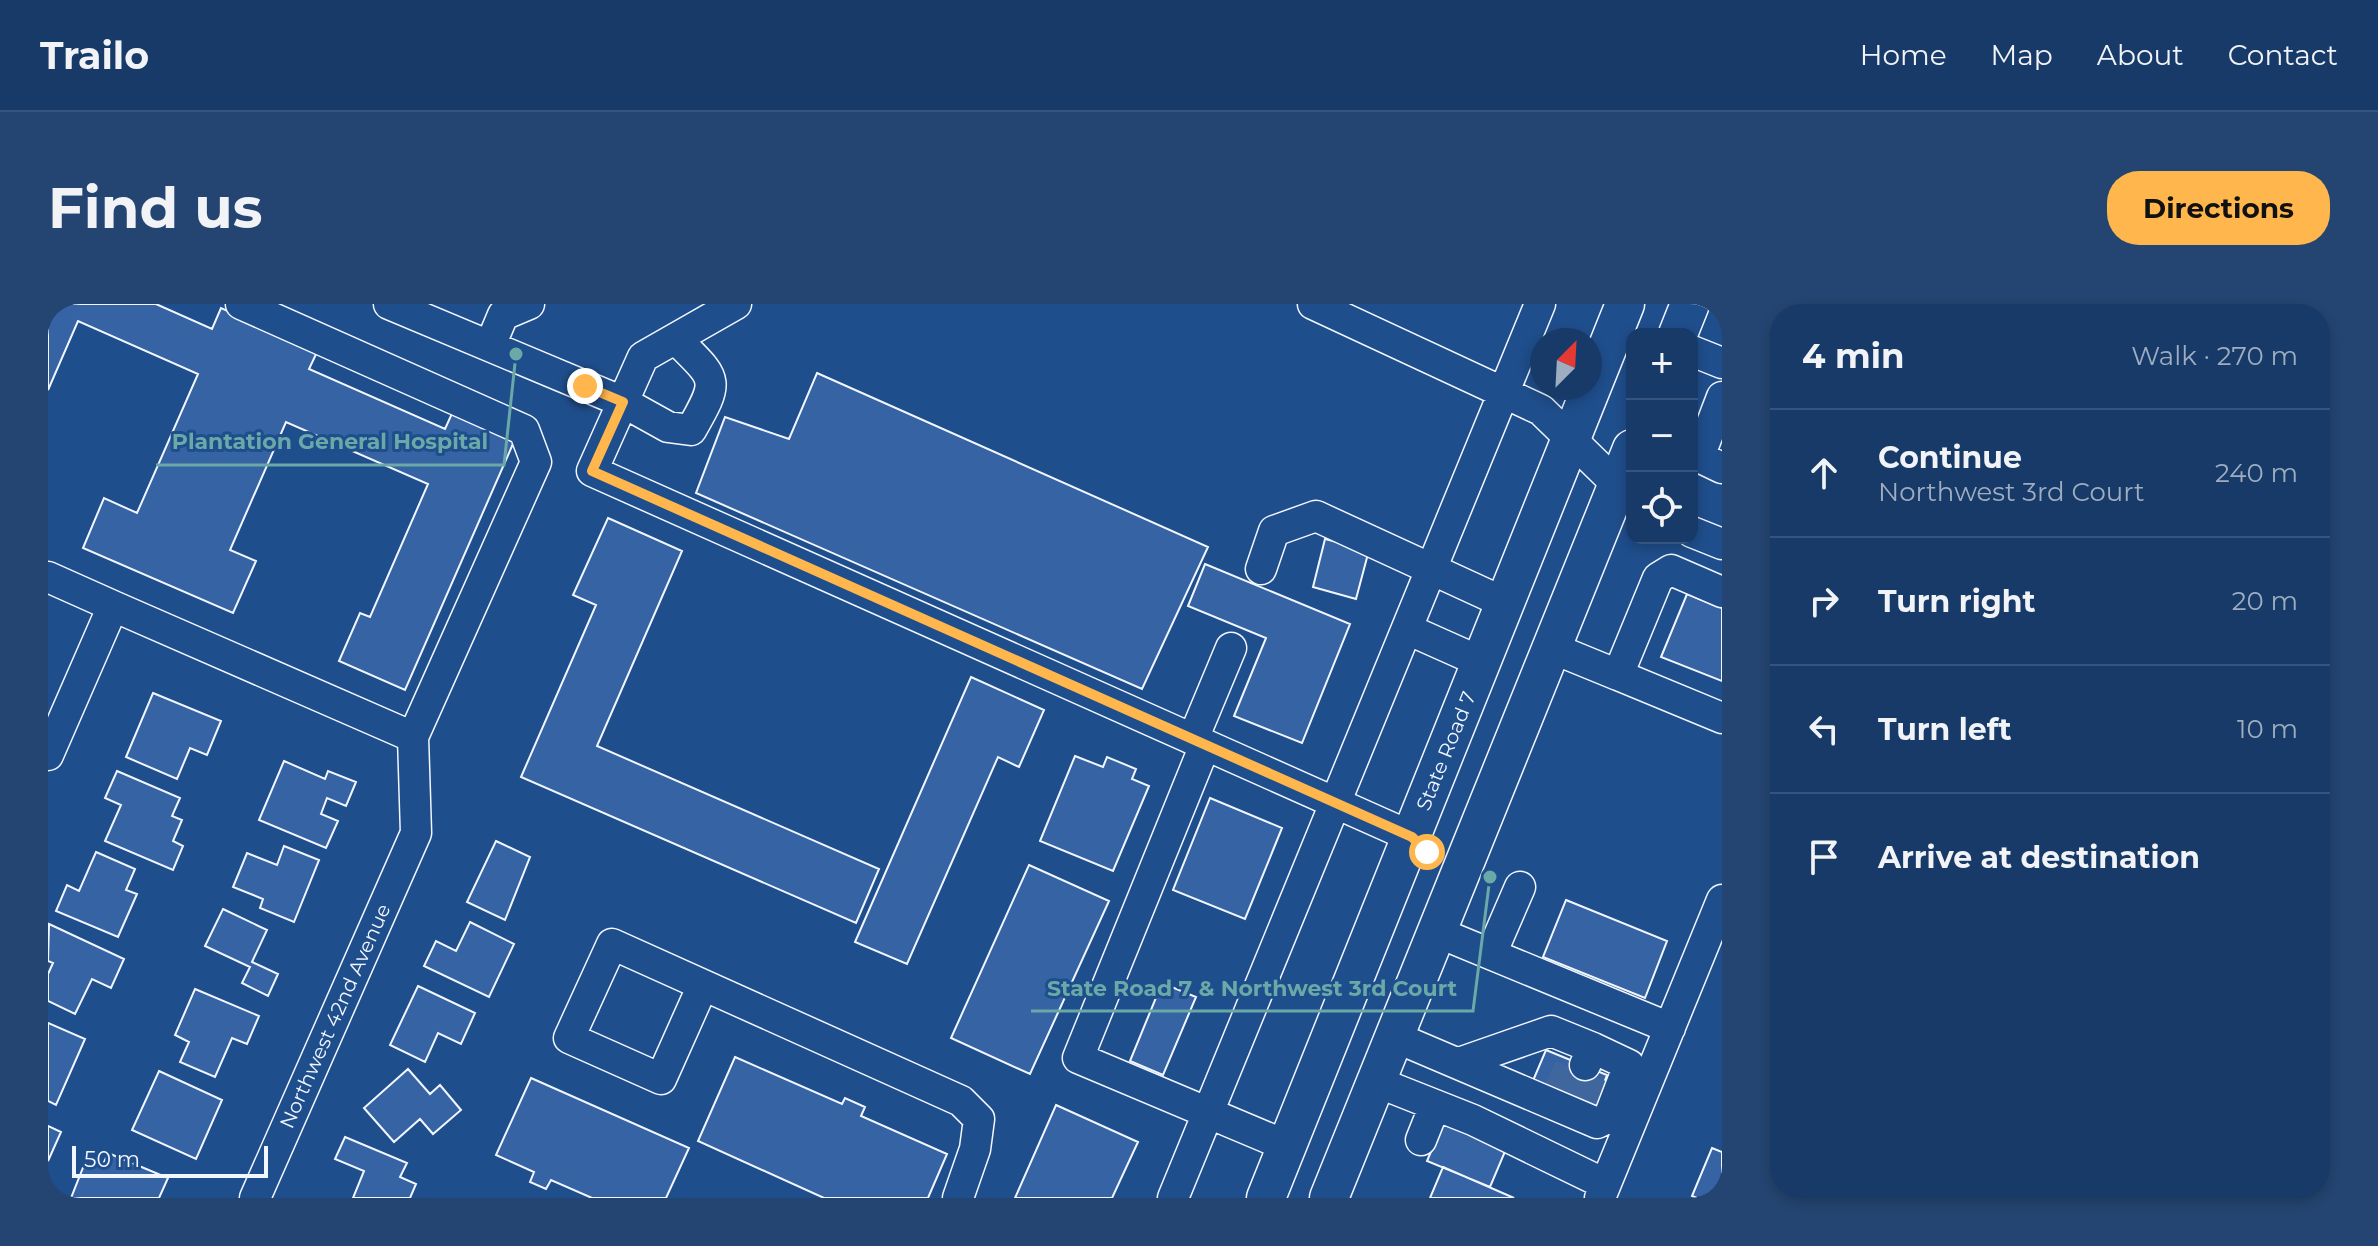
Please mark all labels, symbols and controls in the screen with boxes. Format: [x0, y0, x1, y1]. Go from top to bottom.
text: Trailo [40, 32, 149, 79]
text: Home [1860, 38, 1947, 72]
text: Map [1991, 38, 2053, 72]
text: About [2097, 38, 2184, 72]
text: Contact [2228, 38, 2338, 72]
button: Directions [2107, 171, 2330, 245]
text: Find us [48, 174, 262, 242]
north arrow [1530, 328, 1602, 400]
map controls [1626, 328, 1698, 544]
button: + [1626, 328, 1698, 400]
text: 4 min [1802, 335, 1904, 377]
text: Walk · 270 m [2131, 340, 2298, 372]
route end [567, 368, 603, 404]
button: − [1626, 400, 1698, 472]
callout: Plantation General Hospital [156, 419, 504, 465]
text: Plantation General Hospital [172, 428, 488, 455]
text: Continue [1878, 439, 2022, 476]
icon: ahead [1802, 451, 1846, 495]
text: 240 m [2215, 457, 2298, 489]
button: locate [1626, 472, 1698, 544]
text: Northwest 3rd Court [1878, 476, 2145, 508]
icon: right [1802, 579, 1846, 623]
text: Turn right [1878, 583, 2035, 620]
text: 20 m [2232, 585, 2298, 617]
street label: State Road 7 [1411, 688, 1481, 814]
icon: left [1802, 707, 1846, 751]
text: Turn left [1878, 711, 2011, 748]
text: 10 m [2237, 713, 2298, 745]
route start [1409, 834, 1445, 870]
icon: arrive [1802, 835, 1846, 879]
text: Arrive at destination [1878, 839, 2200, 876]
street label: Northwest 42nd Avenue [275, 900, 395, 1132]
callout: State Road 7 & Northwest 3rd Court [1031, 965, 1473, 1011]
text: State Road 7 & Northwest 3rd Court [1047, 975, 1457, 1002]
scale bar [72, 1142, 268, 1178]
text: 50 m [84, 1146, 140, 1173]

